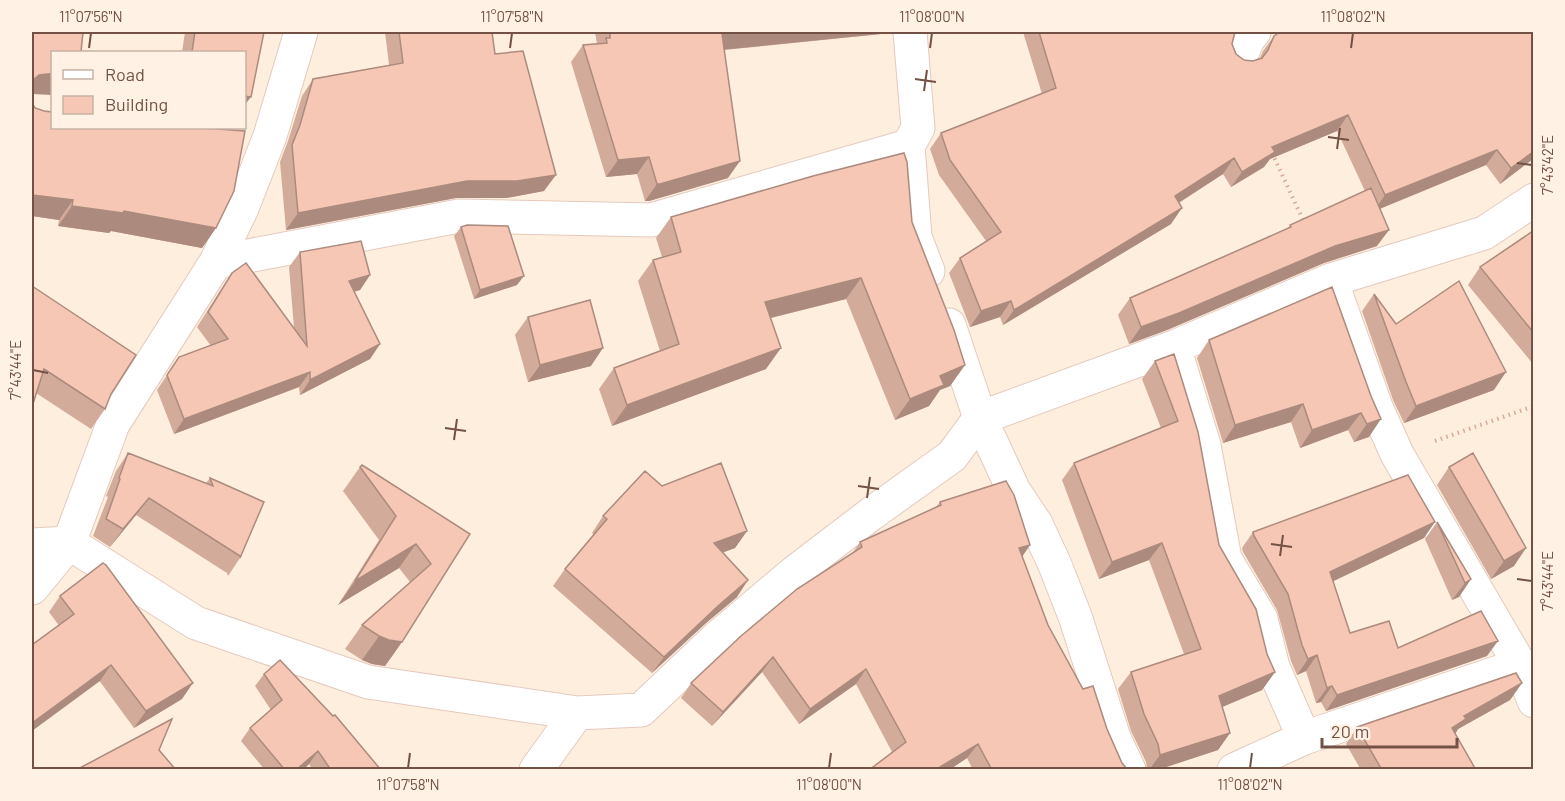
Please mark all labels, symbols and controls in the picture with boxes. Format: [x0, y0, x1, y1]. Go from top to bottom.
text: 11°07'56"N [59, 7, 123, 25]
text: 11°07'58"N [480, 7, 544, 25]
text: 11°08'00"N [899, 7, 965, 25]
text: 11°08'02"N [1320, 7, 1386, 25]
legend [51, 51, 246, 129]
text: Road [105, 63, 145, 85]
text: Building [105, 93, 168, 115]
text: 7°43'42"E [1538, 135, 1556, 195]
text: 7°43'44"E [6, 340, 24, 400]
text: 7°43'44"E [1538, 551, 1556, 611]
scale bar [1322, 711, 1457, 749]
text: 20 m [1331, 720, 1369, 742]
text: 11°07'58"N [376, 775, 440, 793]
text: 11°08'00"N [796, 775, 862, 793]
text: 11°08'02"N [1217, 775, 1283, 793]

